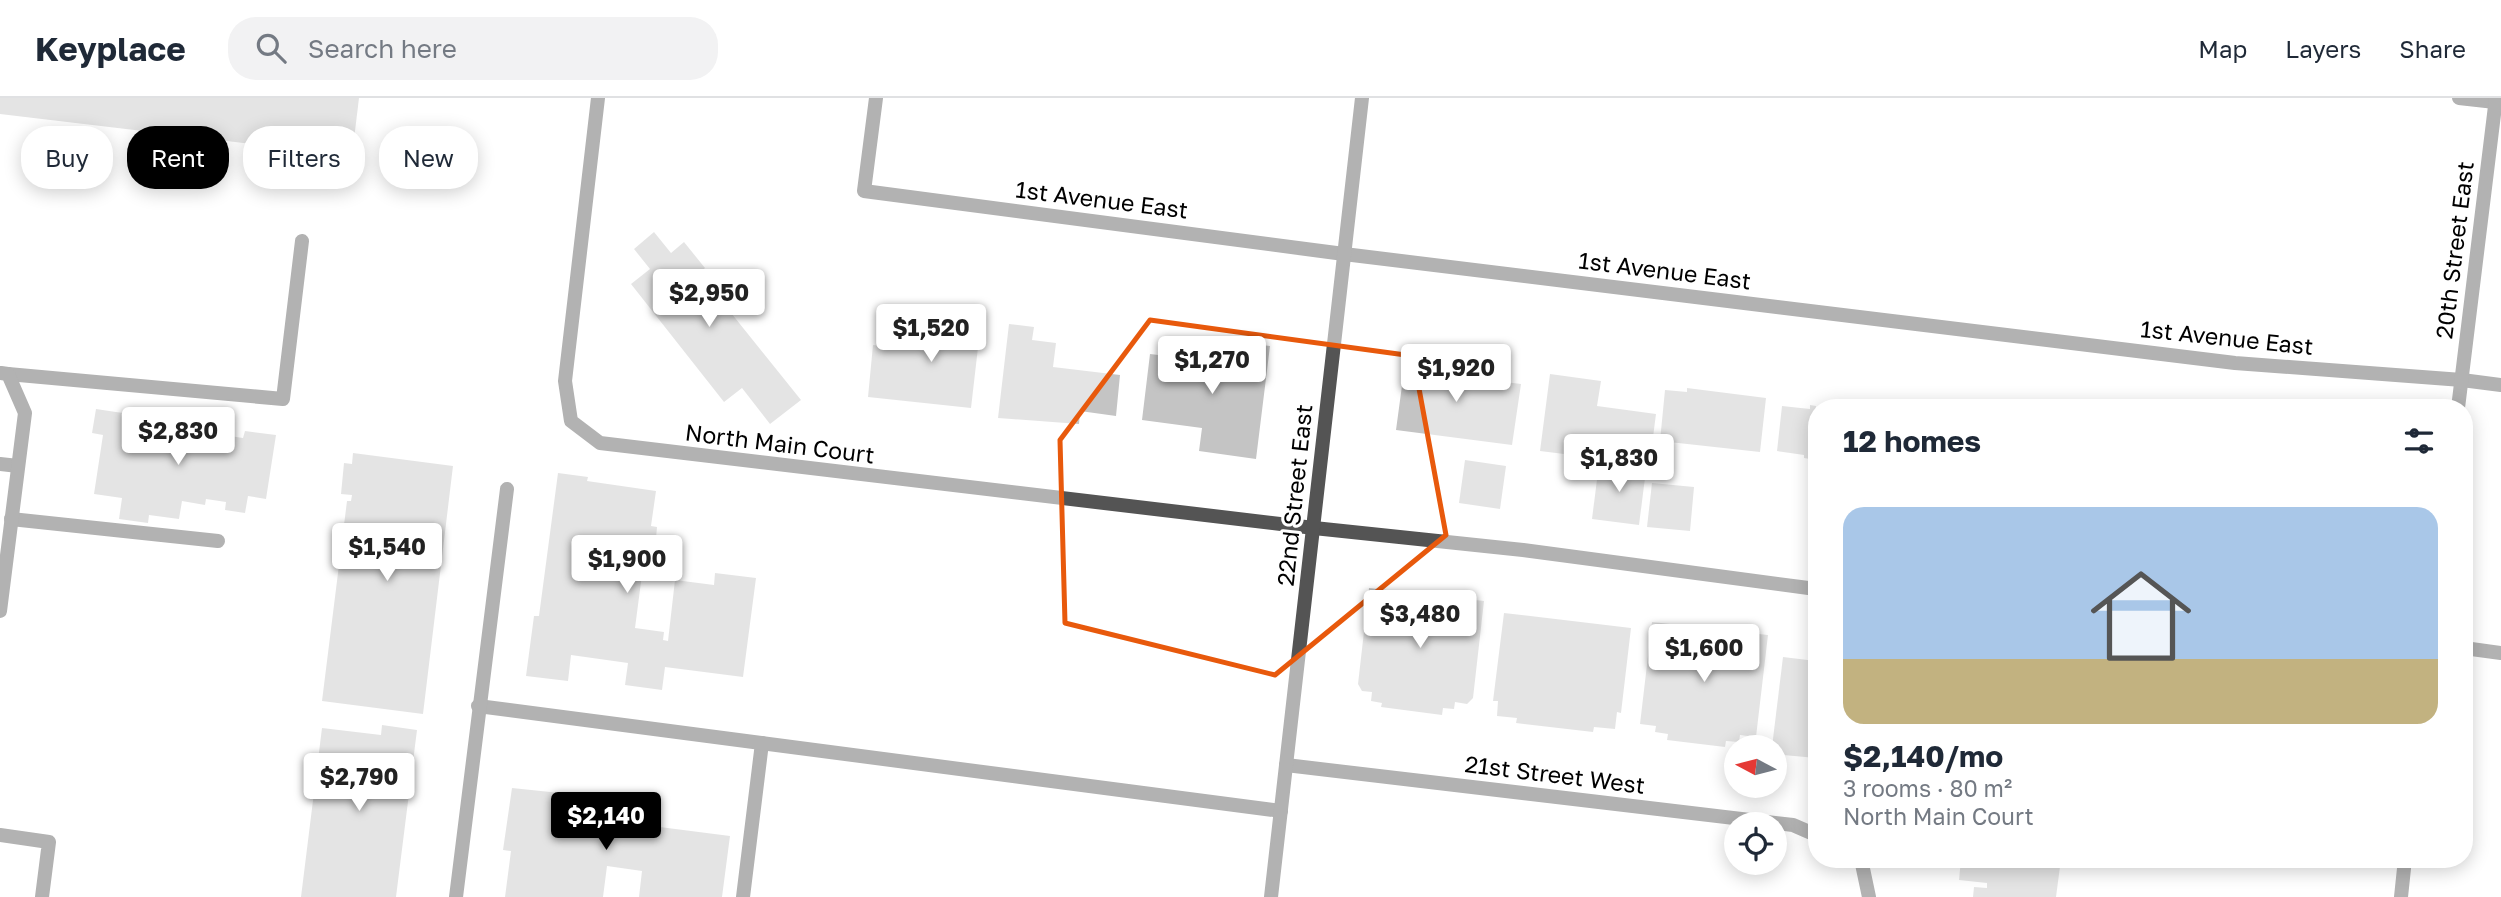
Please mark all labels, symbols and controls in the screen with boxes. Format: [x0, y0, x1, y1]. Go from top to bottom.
search box [228, 17, 718, 80]
text: Keyplace [35, 29, 186, 68]
icon: search [252, 29, 290, 67]
text: Search here [308, 33, 457, 64]
text: Map [2198, 34, 2247, 63]
text: Layers [2285, 34, 2361, 63]
text: Share [2399, 34, 2466, 63]
chip: Buy [21, 126, 113, 189]
chip: Rent [127, 126, 229, 189]
chip: Filters [243, 126, 365, 189]
chip: New [379, 126, 478, 189]
street label: 20th Street East [2429, 160, 2479, 340]
street label: 1st Avenue East [1014, 175, 1190, 223]
street label: 1st Avenue East [1577, 246, 1753, 294]
pin: $2,950 [652, 270, 766, 329]
text: $2,950 [669, 278, 749, 306]
pin: $1,520 [874, 304, 988, 364]
text: $1,520 [892, 313, 970, 341]
street label: 1st Avenue East [2139, 314, 2315, 360]
pin: $1,270 [1155, 336, 1269, 396]
pin: $1,920 [1399, 344, 1513, 404]
text: $1,270 [1174, 345, 1250, 373]
text: $1,920 [1417, 353, 1495, 381]
street label: 22nd Street East [1271, 403, 1317, 587]
pin: $2,830 [121, 408, 235, 467]
text: $2,830 [138, 416, 218, 444]
street label: North Main Court [684, 417, 876, 469]
icon: filters [2400, 422, 2438, 460]
text: 12 homes [1843, 423, 1981, 459]
pin: $1,830 [1562, 434, 1676, 494]
text: $1,830 [1580, 443, 1658, 471]
pin: $1,540 [330, 524, 444, 583]
text: $1,540 [348, 532, 426, 560]
pin: $1,900 [570, 536, 684, 595]
text: $1,900 [587, 544, 667, 572]
icon: home [2078, 553, 2204, 679]
pin: $3,480 [1363, 590, 1477, 650]
text: $3,480 [1380, 599, 1460, 627]
pin: $1,600 [1647, 624, 1761, 684]
text: $1,600 [1664, 633, 1744, 661]
north arrow [1724, 735, 1787, 798]
map controls [1724, 735, 1787, 875]
text: $2,140/mo [1843, 738, 2003, 774]
street label: 21st Street West [1463, 749, 1647, 799]
pin: $2,790 [302, 754, 416, 813]
text: $2,790 [320, 762, 398, 790]
text: 3 rooms · 80 m² [1843, 774, 2012, 802]
pin: $2,140 [549, 792, 663, 852]
text: $2,140 [567, 801, 645, 829]
text: North Main Court [1843, 802, 2034, 830]
button: locate [1724, 812, 1787, 875]

